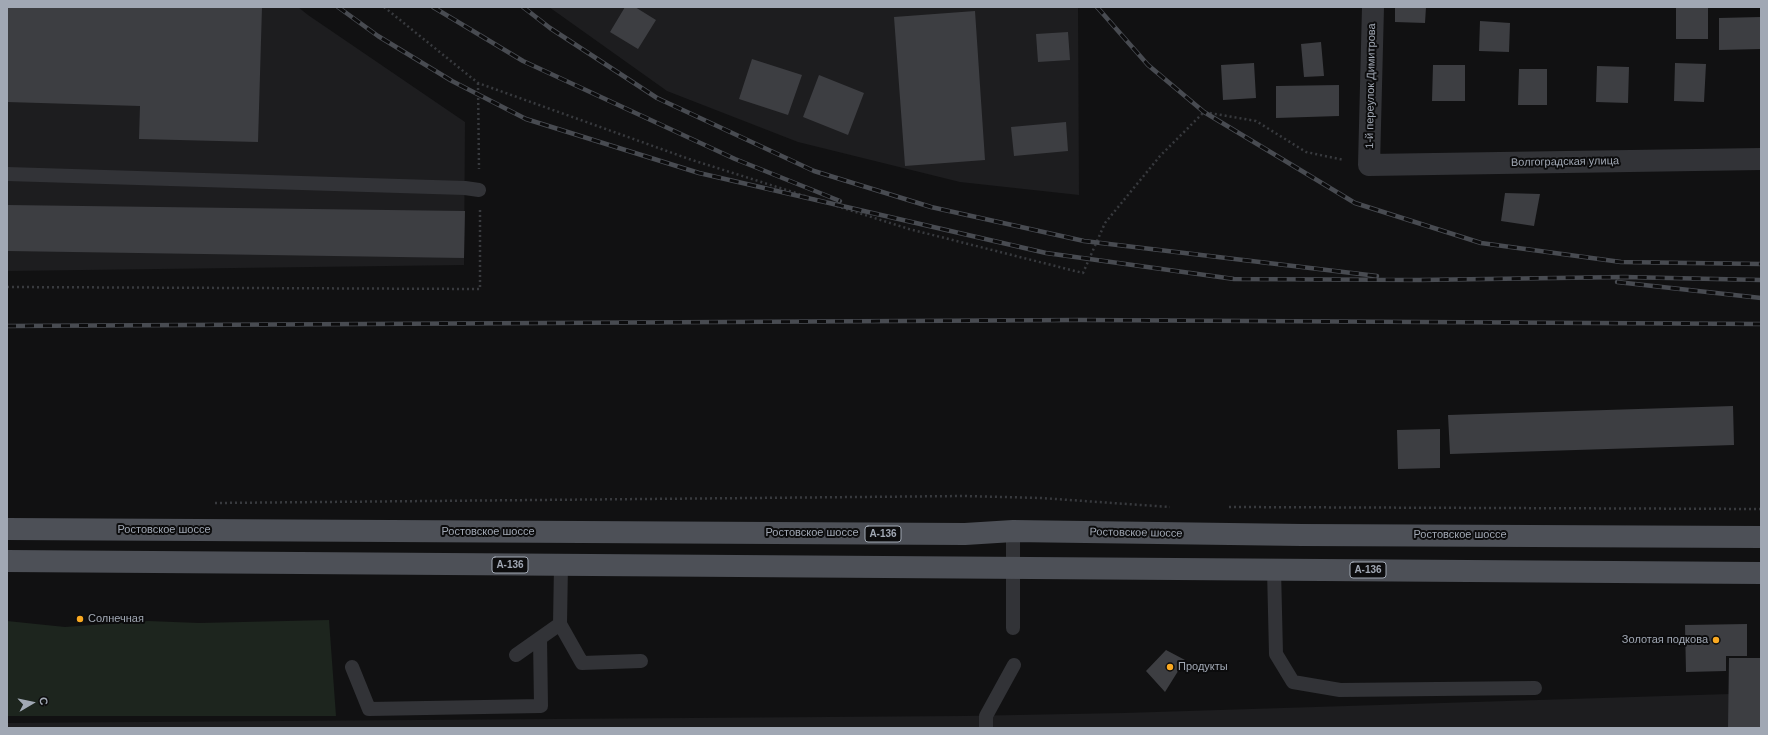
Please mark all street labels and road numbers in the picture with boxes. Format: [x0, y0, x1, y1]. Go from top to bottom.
street label: 1-й переулок Димитрова [1363, 23, 1379, 149]
street label: Волгоградская улица [1511, 154, 1619, 170]
street label: Ростовское шоссе [117, 523, 211, 537]
street label: Ростовское шоссе [441, 525, 535, 539]
street label: Ростовское шоссе [765, 526, 859, 540]
road number: А-136 [865, 526, 901, 542]
street label: Ростовское шоссе [1089, 526, 1183, 540]
street label: Ростовское шоссе [1413, 528, 1507, 542]
road number: А-136 [492, 557, 528, 573]
road number: А-136 [1350, 562, 1386, 578]

